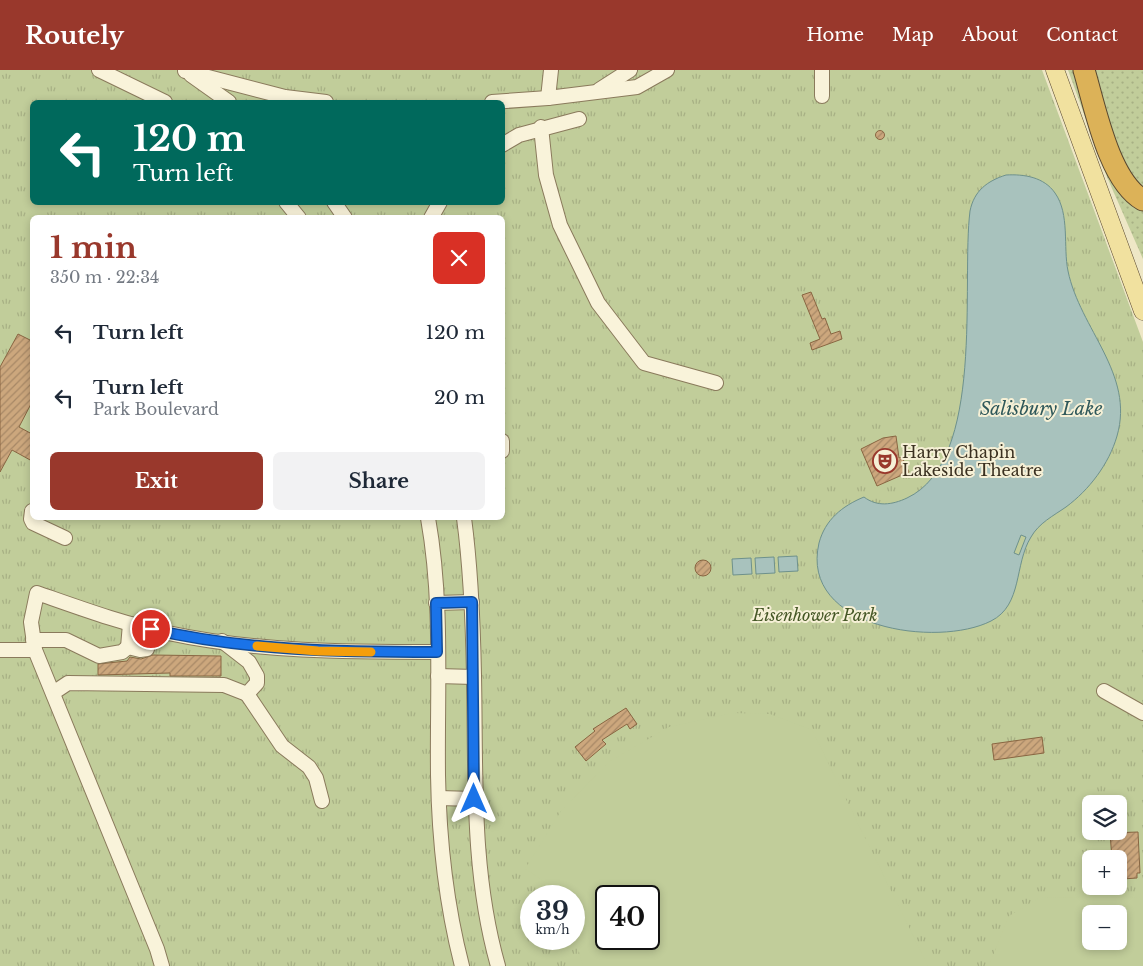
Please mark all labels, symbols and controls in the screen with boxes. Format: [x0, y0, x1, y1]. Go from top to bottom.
text: Routely [25, 21, 124, 50]
text: Home [806, 24, 864, 46]
text: Map [892, 24, 934, 46]
text: About [962, 24, 1018, 46]
text: Contact [1046, 24, 1118, 46]
text: 120 m [133, 117, 246, 160]
icon: left [50, 120, 115, 185]
text: Turn left [133, 160, 233, 187]
text: 1 min [50, 229, 137, 266]
button: close [433, 232, 485, 284]
text: 350 m · 22:34 [50, 267, 159, 287]
icon: left [50, 319, 78, 347]
text: Turn left [93, 321, 184, 344]
text: 120 m [425, 321, 485, 344]
text: Turn left [93, 376, 184, 399]
icon: left [50, 384, 78, 412]
text: 20 m [434, 386, 485, 409]
water label: Salisbury Lake [980, 398, 1102, 420]
text: Park Boulevard [93, 399, 219, 419]
place label: Harry Chapin Lakeside Theatre [902, 442, 1042, 480]
theatre icon: Harry Chapin Lakeside Theatre [872, 448, 898, 474]
button: Exit [50, 452, 263, 510]
button: Share [273, 452, 485, 510]
park label: Eisenhower Park [751, 605, 878, 625]
pin [130, 608, 172, 650]
icon: arrive [137, 615, 165, 643]
position arrow [447, 772, 499, 824]
map controls [1082, 795, 1127, 950]
button: layers [1082, 795, 1127, 840]
button: + [1082, 850, 1127, 895]
speed limit sign: 40 [595, 885, 660, 950]
text: 39 [536, 896, 569, 927]
button: − [1082, 905, 1127, 950]
text: km/h [535, 922, 570, 937]

